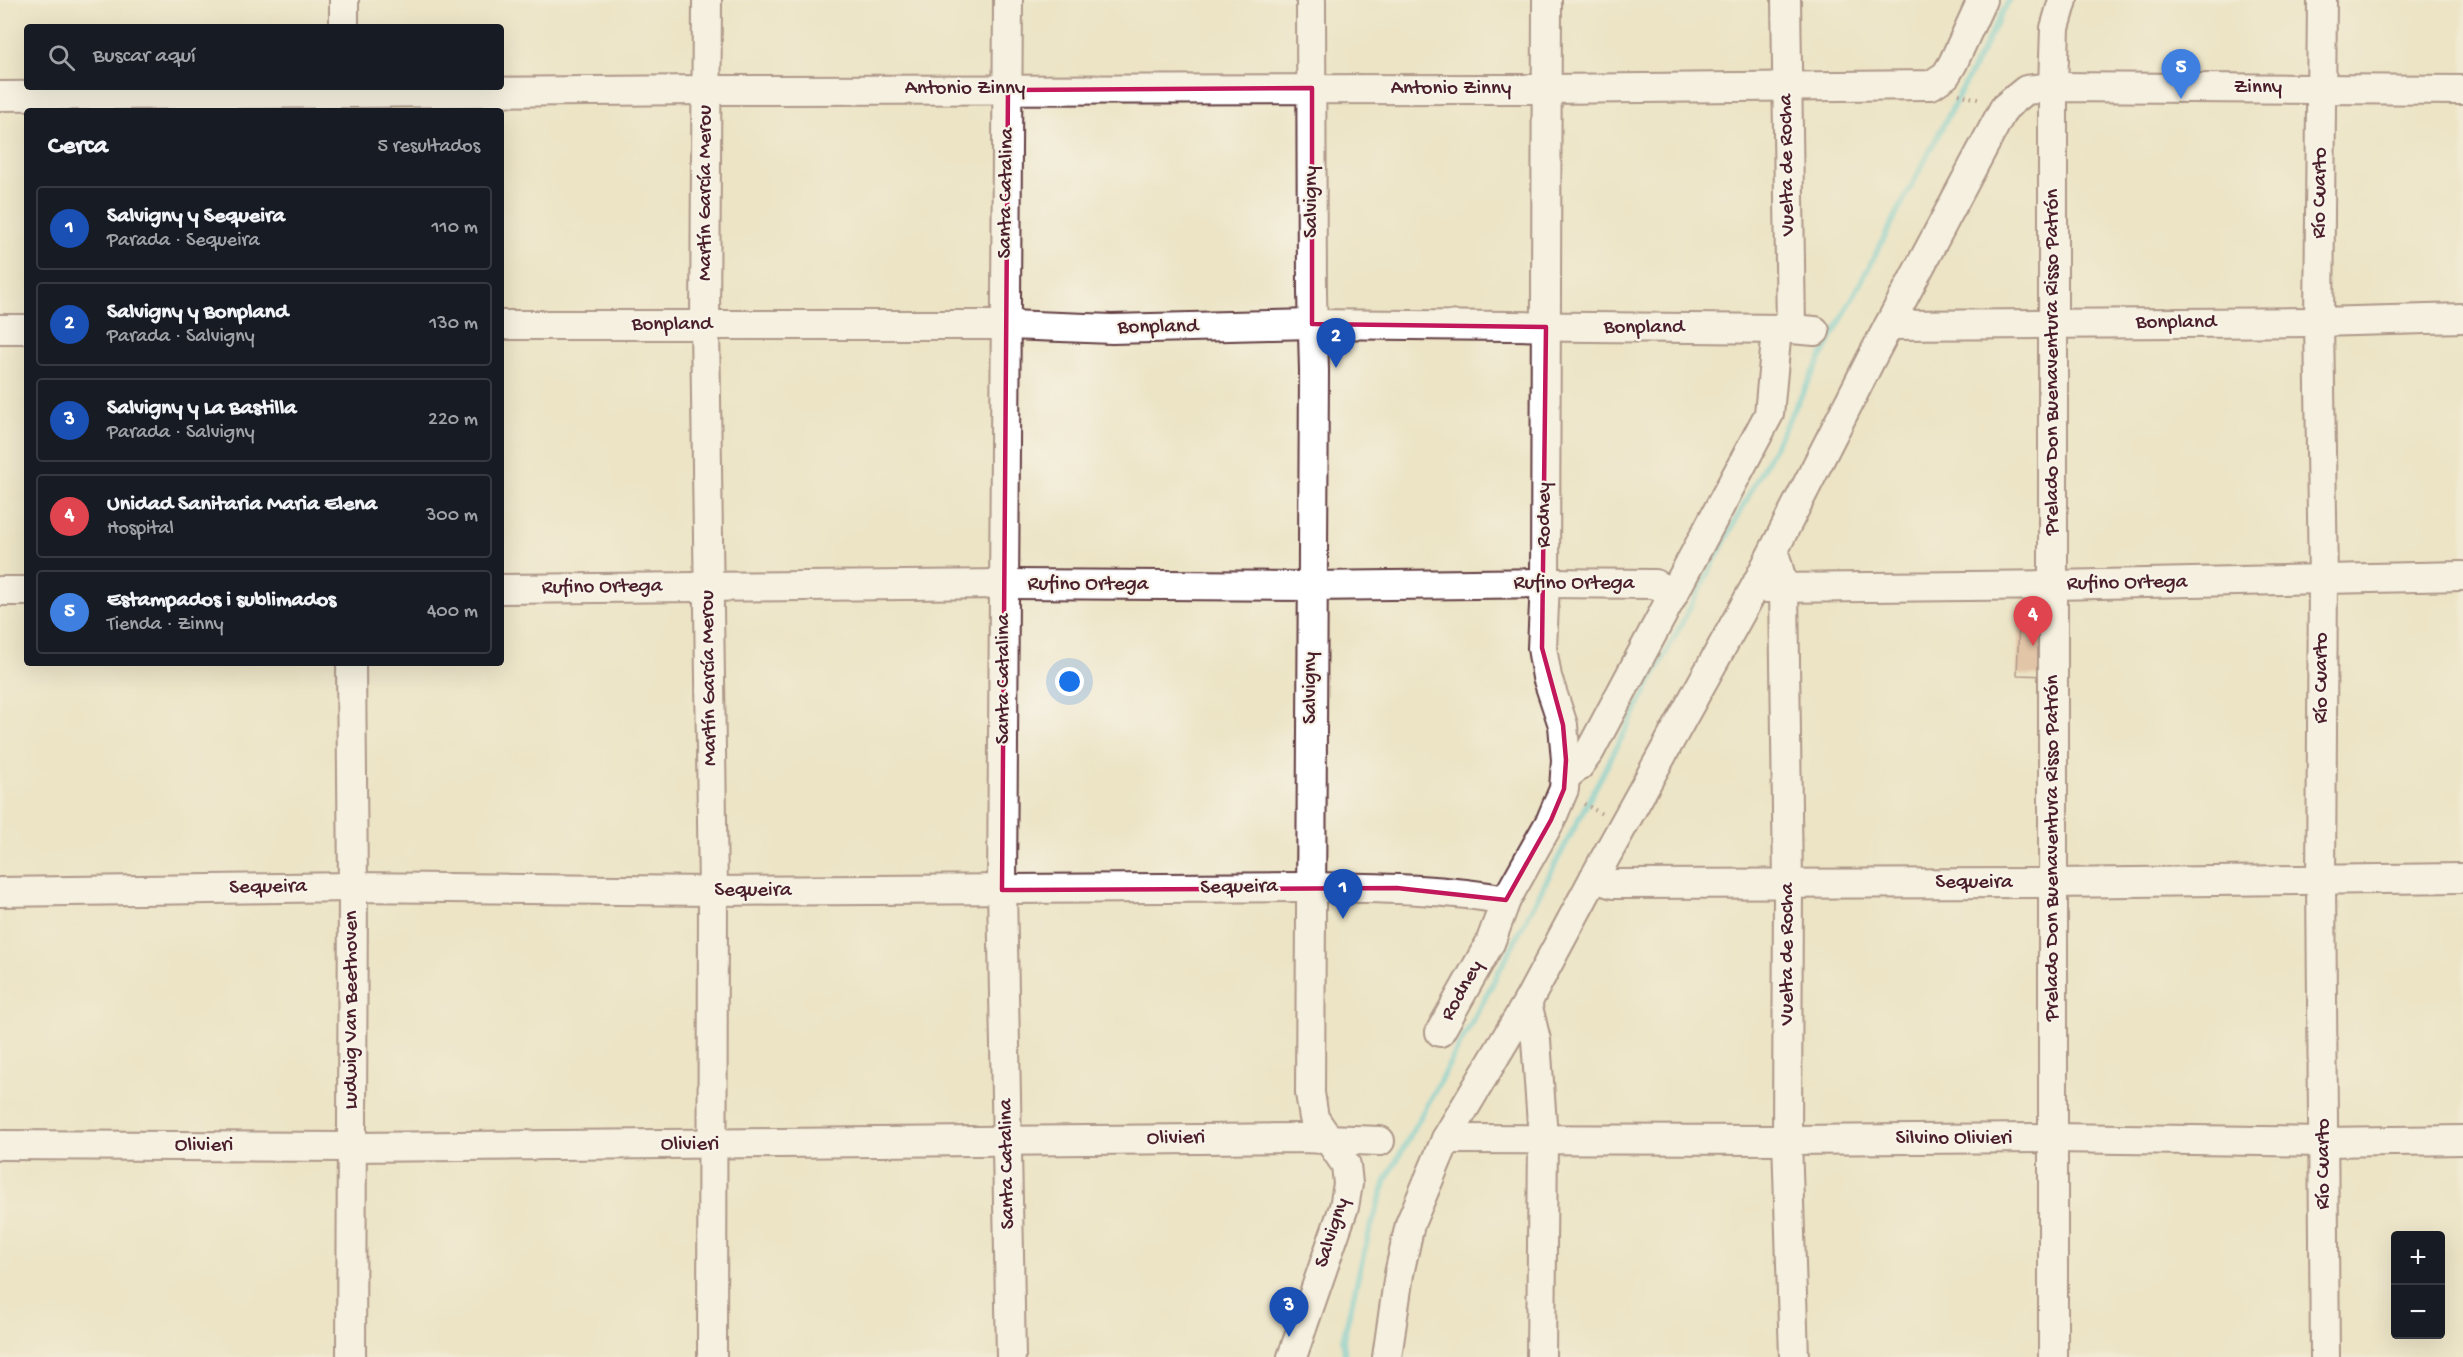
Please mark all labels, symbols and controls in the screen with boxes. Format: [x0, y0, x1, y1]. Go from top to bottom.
search box [24, 24, 504, 90]
icon: search [45, 41, 78, 74]
text: Buscar aquí [93, 44, 196, 70]
pin: 5 [2162, 50, 2200, 99]
street label: Zinny [2234, 76, 2282, 101]
street label: Antonio Zinny [905, 77, 1025, 102]
street label: Antonio Zinny [1391, 77, 1511, 102]
street label: Vuelta de Rocha [1774, 92, 1802, 237]
street label: Martín García Merou [694, 105, 719, 281]
street label: Santa Catalina [993, 126, 1021, 259]
text: Cerca [48, 132, 108, 163]
text: 5 resultados [377, 136, 480, 159]
street label: Río Cuarto [2308, 147, 2334, 239]
street label: Salvigny [1300, 166, 1325, 238]
street label: Prelado Don Buenaventura Risso Patrón [2041, 189, 2066, 536]
text: Salvigny y Sequeira [107, 204, 285, 230]
text: 1 [65, 217, 74, 240]
text: 110 m [432, 217, 478, 240]
text: Parada · Sequeira [107, 230, 260, 253]
text: Salvigny y Bonpland [107, 300, 288, 326]
street label: Bonpland [2135, 311, 2218, 336]
text: 2 [65, 313, 74, 336]
text: 130 m [429, 313, 478, 336]
street label: Bonpland [631, 313, 714, 338]
street label: Bonpland [1117, 315, 1200, 341]
street label: Bonpland [1603, 316, 1686, 341]
pin: 2 [1316, 318, 1356, 368]
text: Parada · Salvigny [107, 326, 255, 349]
text: Salvigny y La Bastilla [107, 396, 296, 422]
text: 3 [64, 409, 75, 432]
text: 220 m [428, 409, 478, 432]
text: Parada · Salvigny [107, 422, 255, 445]
street label: Rodney [1533, 482, 1558, 548]
text: Unidad Sanitaria Maria Elena [107, 492, 377, 518]
text: 4 [65, 505, 74, 528]
text: 300 m [426, 505, 478, 528]
text: Hospital [107, 518, 174, 541]
street label: Rufino Ortega [2066, 570, 2189, 598]
street label: Rufino Ortega [1514, 572, 1636, 597]
street label: Rufino Ortega [1028, 573, 1150, 598]
street label: Rufino Ortega [541, 574, 664, 602]
text: Estampados i sublimados [107, 588, 336, 614]
street label: Martín García Merou [696, 590, 724, 766]
pin: 4 [2014, 596, 2052, 646]
text: 5 [64, 601, 75, 624]
text: 400 m [427, 601, 478, 624]
street label: Santa Catalina [992, 612, 1017, 744]
text: Tienda · Zinny [107, 614, 224, 637]
street label: Río Cuarto [2310, 632, 2335, 724]
street label: Salvigny [1299, 652, 1324, 724]
your location [1055, 667, 1084, 696]
street label: Prelado Don Buenaventura Risso Patrón [2041, 675, 2066, 1022]
pin: 1 [1324, 870, 1362, 919]
street label: Sequeira [1935, 871, 2014, 896]
street label: Sequeira [229, 875, 308, 901]
street label: Sequeira [1200, 875, 1279, 901]
street label: Sequeira [714, 879, 793, 904]
street label: Vuelta de Rocha [1776, 882, 1801, 1026]
street label: Ludwig Van Beethoven [340, 910, 365, 1110]
street label: Rodney [1436, 956, 1490, 1026]
street label: Santa Catalina [994, 1097, 1022, 1230]
street label: Río Cuarto [2312, 1118, 2337, 1210]
street label: Olivieri [1147, 1126, 1205, 1152]
street label: Silvino Olivieri [1895, 1127, 2013, 1152]
street label: Olivieri [661, 1133, 719, 1158]
street label: Olivieri [175, 1134, 233, 1159]
street label: Salvigny [1310, 1195, 1356, 1271]
map controls [2391, 1231, 2445, 1339]
button: + [2391, 1231, 2445, 1285]
button: − [2391, 1285, 2445, 1339]
pin: 3 [1270, 1288, 1308, 1337]

